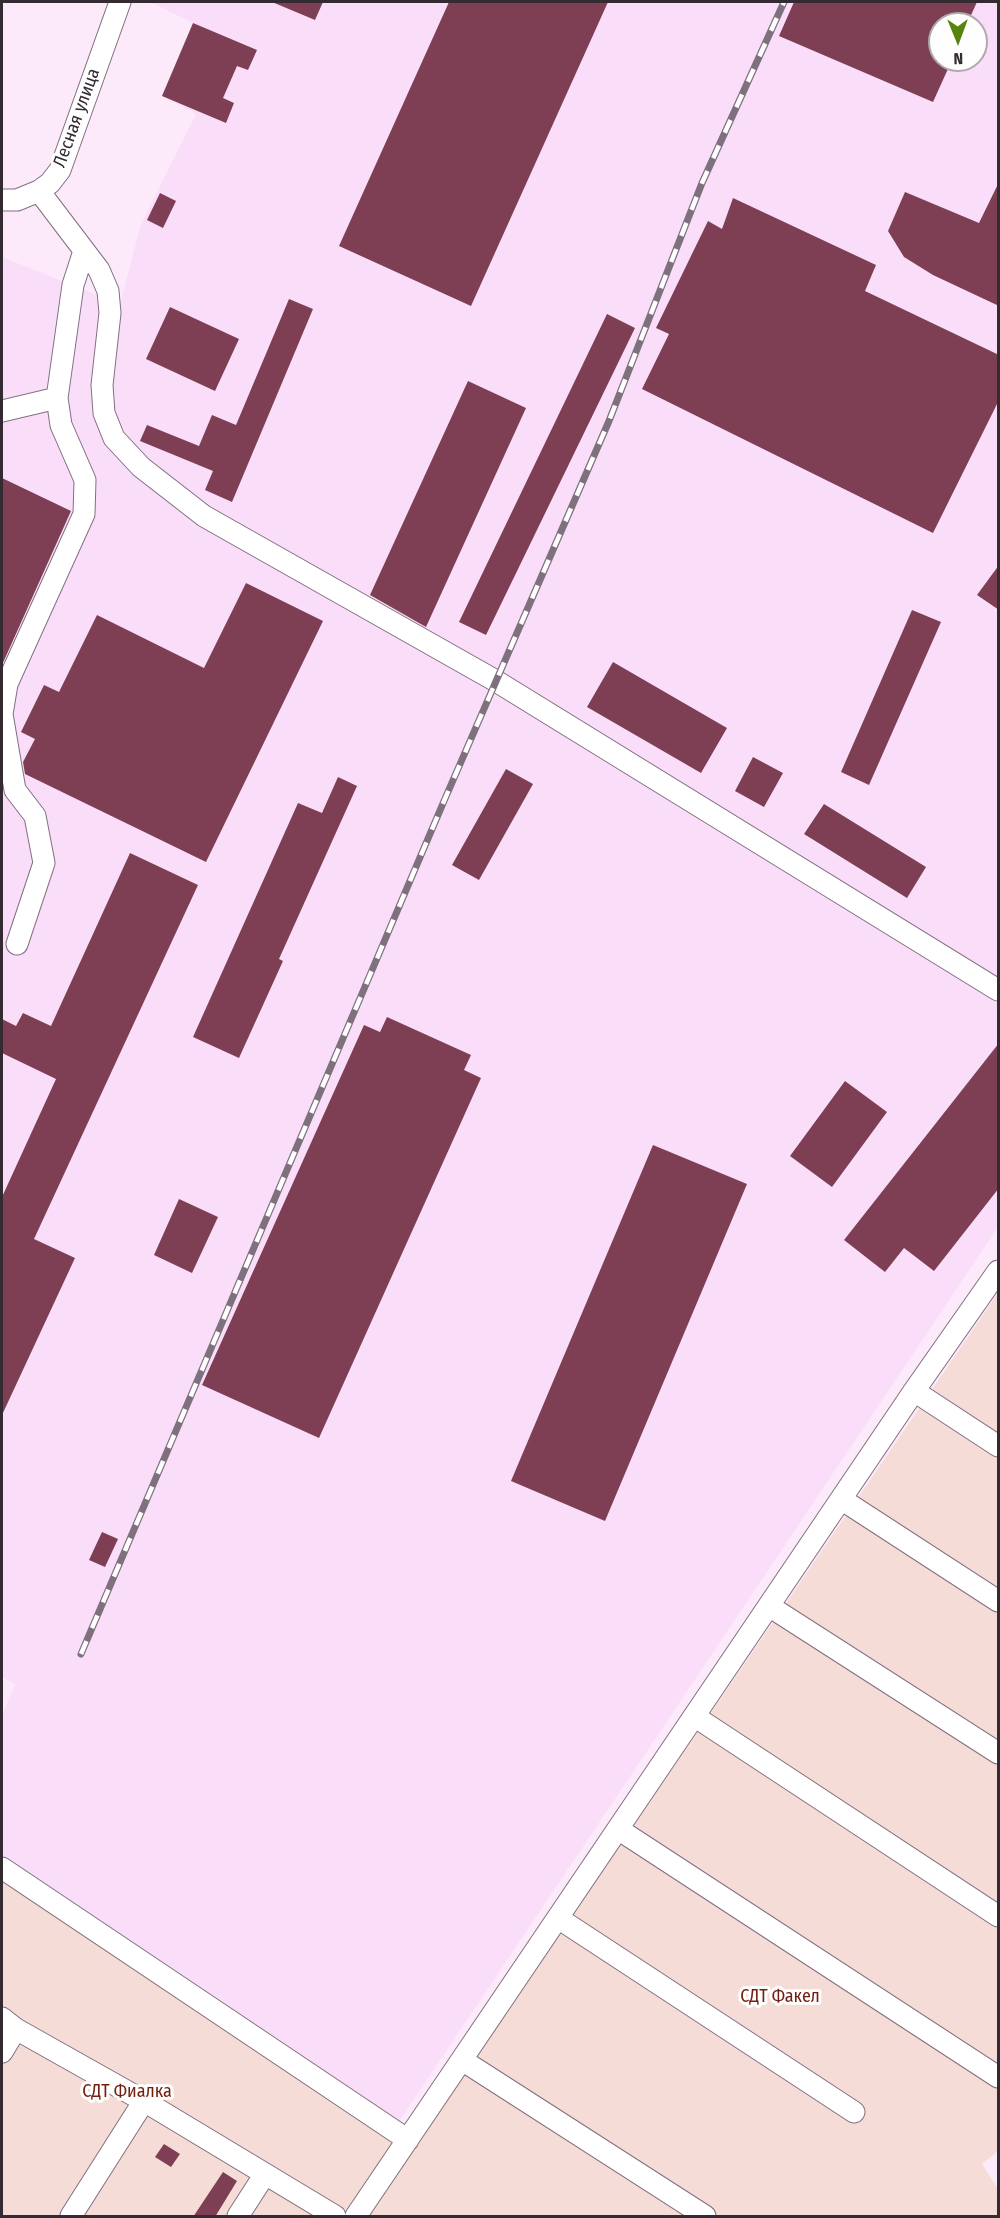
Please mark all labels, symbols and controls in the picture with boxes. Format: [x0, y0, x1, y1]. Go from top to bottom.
north arrow [928, 12, 988, 72]
text: N [953, 49, 963, 68]
street label: Лесная улица [49, 66, 105, 170]
park label: СДТ Факел [740, 1986, 820, 2008]
park label: СДТ Фиалка [82, 2081, 172, 2103]

